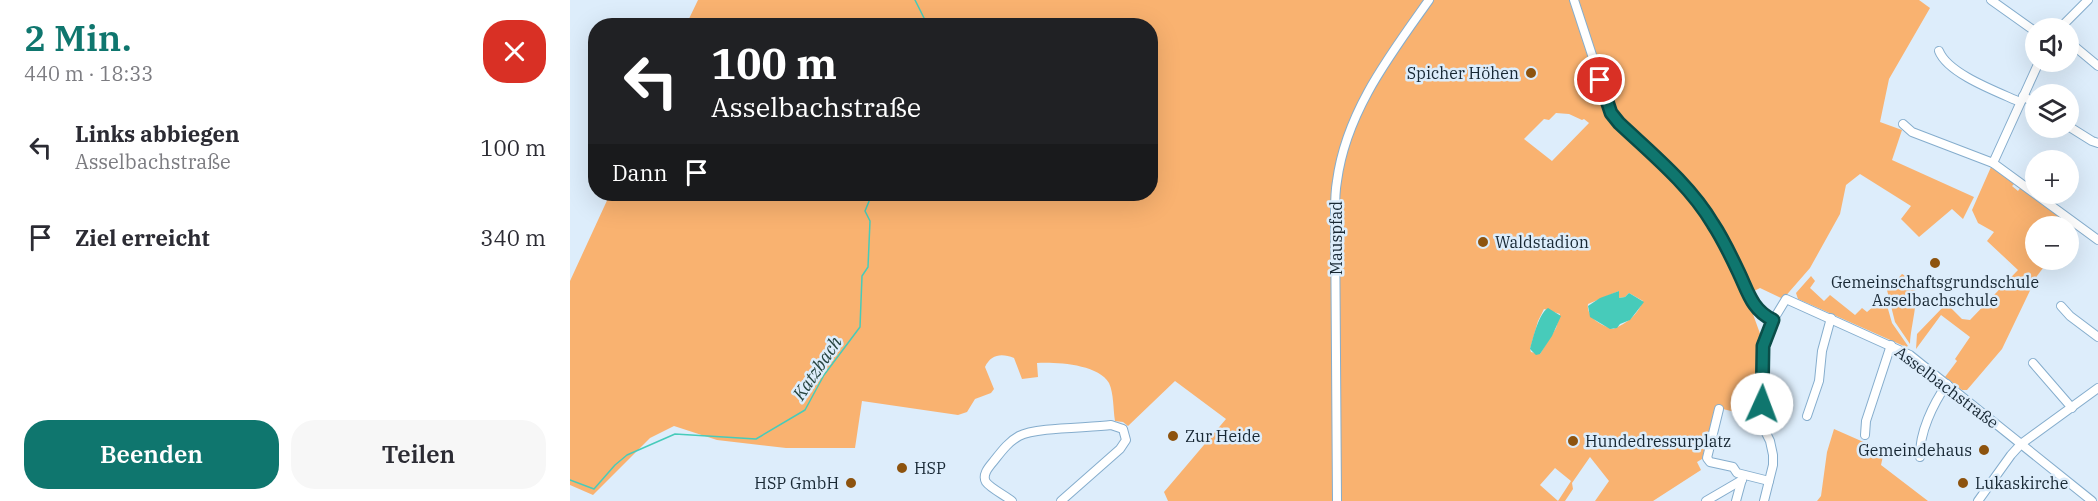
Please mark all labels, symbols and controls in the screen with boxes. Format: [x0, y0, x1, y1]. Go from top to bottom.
text: 2 Min. [24, 14, 132, 61]
map controls [2025, 18, 2079, 270]
button: sound [2025, 18, 2079, 72]
button: close [483, 20, 546, 83]
text: 100 m [711, 36, 837, 91]
icon: left [612, 42, 690, 120]
pin [1574, 54, 1625, 105]
text: 440 m · 18:33 [24, 60, 153, 87]
place label: Spicher Höhen [1407, 63, 1519, 83]
icon: arrive [1583, 63, 1616, 96]
marker: Spicher Höhen [1524, 66, 1538, 80]
button: layers [2025, 84, 2079, 138]
text: Asselbachstraße [711, 89, 921, 124]
text: Links abbiegen [75, 119, 240, 148]
icon: left [24, 131, 57, 164]
text: 100 m [480, 133, 546, 162]
text: Asselbachstraße [75, 148, 231, 175]
button: + [2025, 150, 2079, 204]
icon: arrive [680, 156, 713, 189]
text: Dann [612, 158, 668, 187]
street label: Mauspfad [1326, 201, 1346, 275]
button: − [2025, 216, 2079, 270]
icon: arrive [24, 221, 57, 254]
text: Ziel erreicht [75, 223, 210, 252]
text: 340 m [480, 223, 546, 252]
place label: Waldstadion [1495, 232, 1589, 252]
marker: Waldstadion [1476, 235, 1490, 249]
marker: Gemeinschaftsgrundschule Asselbachschule [1928, 256, 1942, 270]
place label: Gemeinschaftsgrundschule Asselbachschule [1831, 272, 2039, 310]
water label: Katzbach [787, 332, 847, 405]
street label: Asselbachstraße [1891, 342, 2003, 432]
position arrow [1730, 372, 1794, 436]
button: Beenden [24, 420, 279, 489]
button: Teilen [291, 420, 546, 489]
place label: Zur Heide [1185, 426, 1260, 446]
marker: Zur Heide [1166, 429, 1180, 443]
place label: Hundedressurplatz [1585, 431, 1731, 451]
marker: Hundedressurplatz [1566, 434, 1580, 448]
place label: Gemeindehaus [1858, 440, 1972, 460]
marker: Gemeindehaus [1977, 443, 1991, 457]
place label: HSP [914, 458, 946, 478]
marker: HSP [895, 461, 909, 475]
place label: HSP GmbH [754, 473, 839, 493]
place label: Lukaskirche [1975, 473, 2068, 493]
marker: HSP GmbH [844, 476, 858, 490]
marker: Lukaskirche [1956, 476, 1970, 490]

